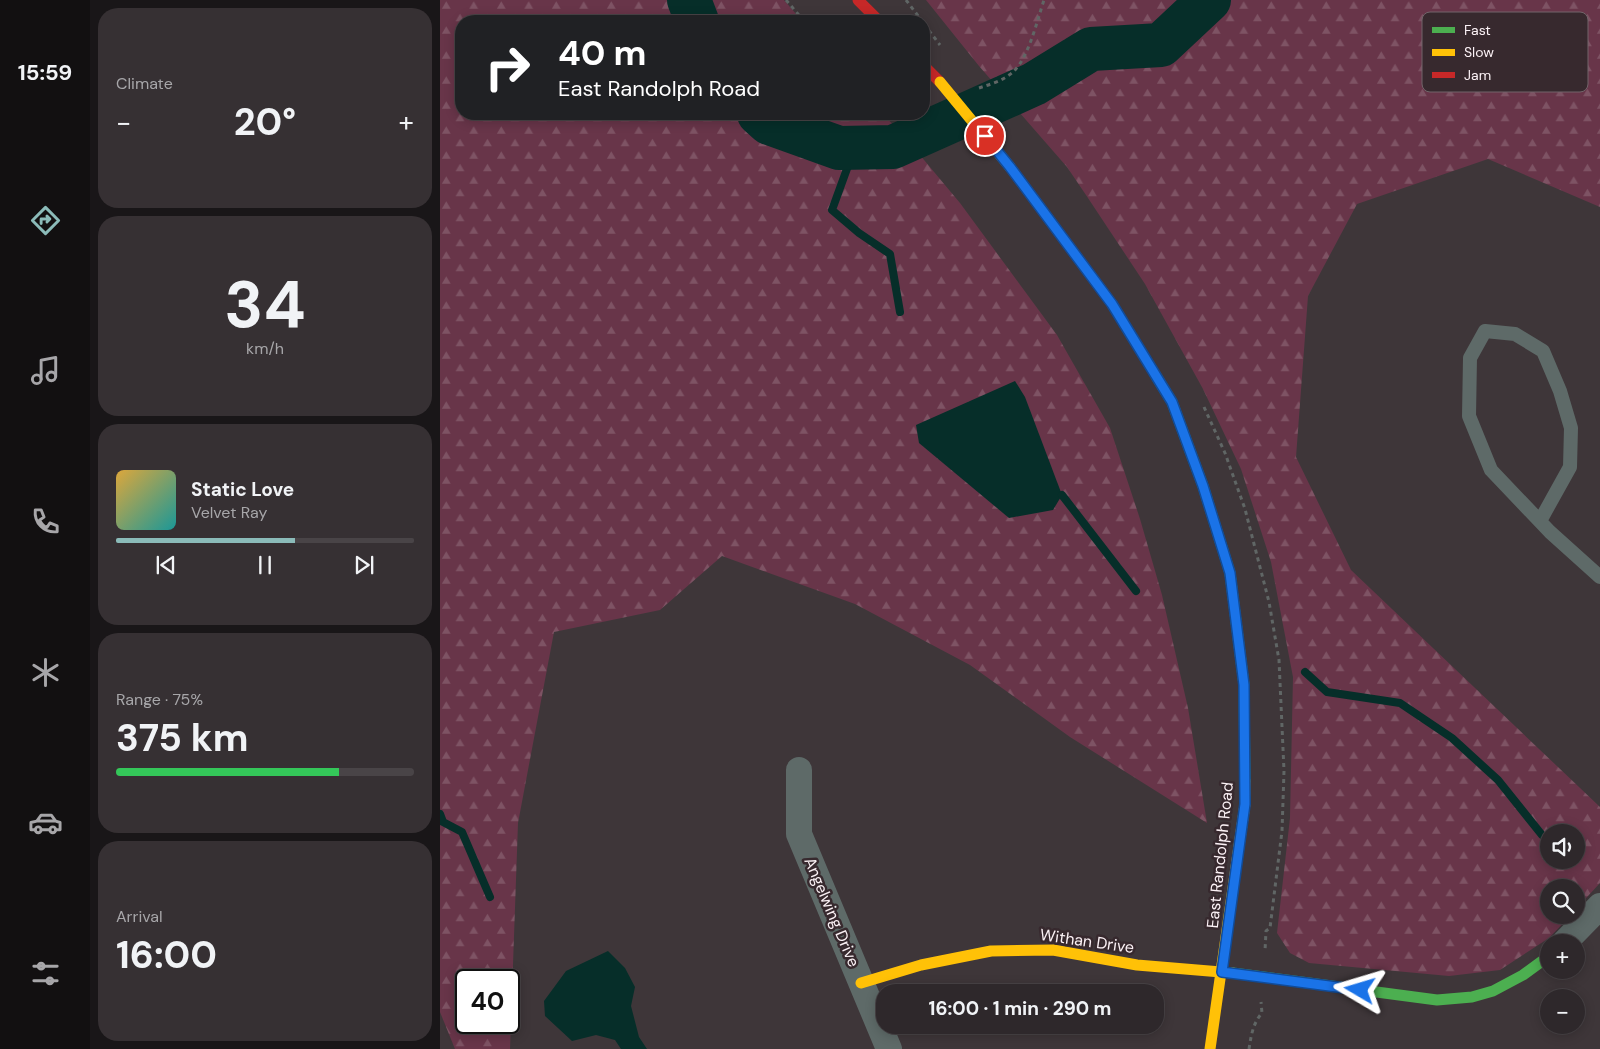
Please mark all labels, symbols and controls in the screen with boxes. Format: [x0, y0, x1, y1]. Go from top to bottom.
legend [1422, 12, 1588, 92]
text: Fast [1464, 21, 1491, 39]
text: 40 m [558, 30, 647, 76]
icon: right [475, 35, 540, 100]
text: Slow [1464, 43, 1494, 61]
text: 15:59 [18, 58, 72, 87]
text: Jam [1464, 66, 1491, 84]
text: Climate [116, 73, 173, 94]
text: East Randolph Road [558, 74, 760, 103]
text: 20° [234, 97, 296, 147]
text: − [116, 104, 131, 141]
text: + [399, 104, 414, 141]
pin [964, 115, 1006, 157]
icon: arrive [971, 122, 999, 150]
icon: directions [28, 203, 63, 238]
text: 34 [224, 263, 306, 347]
text: km/h [246, 338, 284, 359]
icon: music [28, 353, 63, 388]
text: Static Love [191, 477, 294, 502]
text: Velvet Ray [191, 502, 267, 523]
icon: phone [28, 504, 63, 539]
icon: previous [152, 551, 180, 579]
icon: pause [251, 551, 279, 579]
icon: next [350, 551, 378, 579]
icon: climate [28, 655, 63, 690]
text: Range · 75% [116, 689, 203, 710]
text: 375 km [116, 713, 248, 763]
street label: East Randolph Road [1202, 781, 1238, 929]
icon: car [28, 805, 63, 840]
map controls [1540, 824, 1585, 1034]
button: sound [1540, 824, 1585, 869]
street label: Angelwing Drive [799, 854, 865, 970]
button: search [1540, 879, 1585, 924]
text: Arrival [116, 906, 163, 927]
street label: Withan Drive [1039, 924, 1135, 958]
text: 16:00 [116, 930, 217, 980]
button: + [1540, 934, 1585, 979]
icon: filters [28, 956, 63, 991]
position arrow [1333, 963, 1385, 1015]
speed limit sign: 40 [455, 969, 520, 1034]
button: − [1540, 989, 1585, 1034]
text: 16:00 · 1 min · 290 m [929, 996, 1111, 1021]

